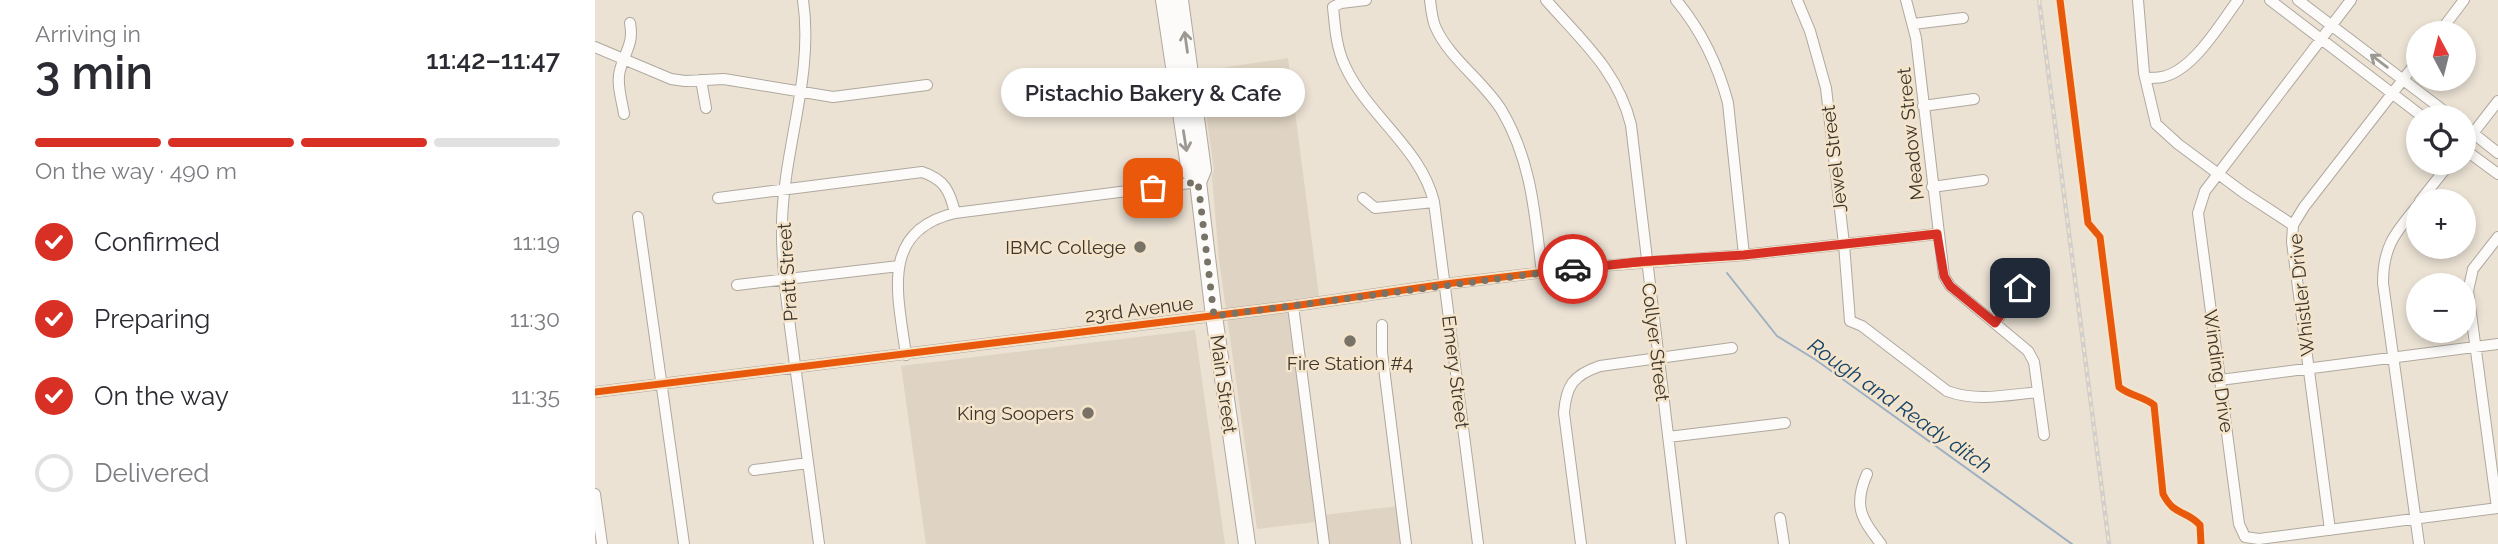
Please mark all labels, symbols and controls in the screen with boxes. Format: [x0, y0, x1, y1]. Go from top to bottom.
text: Arriving in [35, 20, 141, 47]
north arrow [2406, 21, 2476, 91]
map controls [2406, 21, 2476, 343]
one-way arrow [1179, 31, 1192, 54]
text: 11:42–11:47 [426, 45, 560, 75]
text: 3 min [35, 46, 153, 100]
one-way arrow [2370, 53, 2388, 68]
street label: Meadow Street [1892, 66, 1928, 201]
callout: Pistachio Bakery & Cafe [1001, 69, 1305, 118]
text: Pistachio Bakery & Cafe [1025, 79, 1281, 106]
street label: Jewel Street [1816, 103, 1852, 214]
button: locate [2406, 105, 2476, 175]
one-way arrow [1179, 129, 1192, 152]
text: On the way · 490 m [35, 157, 237, 184]
pin [1123, 158, 1183, 218]
icon: bag [1134, 169, 1172, 207]
button: + [2406, 189, 2476, 259]
street label: Pratt Street [773, 221, 801, 322]
icon: check [35, 223, 73, 261]
text: Confirmed [94, 227, 220, 257]
text: 11:19 [513, 228, 560, 255]
street label: Whistler Drive [2284, 233, 2318, 357]
courier [1538, 234, 1608, 304]
place label: IBMC College [1005, 236, 1126, 258]
marker: IBMC College [1132, 239, 1148, 255]
icon: car [1554, 250, 1592, 288]
pin [1990, 258, 2050, 318]
icon: home [2001, 269, 2039, 307]
button: − [2406, 273, 2476, 343]
street label: Collyer Street [1638, 282, 1674, 403]
street label: 23rd Avenue [1083, 291, 1195, 327]
icon: check [35, 300, 73, 338]
text: Preparing [94, 304, 210, 334]
text: 11:30 [510, 305, 560, 332]
street label: Winding Drive [2199, 308, 2239, 434]
street label: Emery Street [1438, 314, 1474, 431]
street label: Main Street [1206, 333, 1242, 436]
marker: Fire Station #4 [1342, 333, 1358, 349]
water label: Rough and Ready ditch [1803, 333, 1997, 479]
place label: Fire Station #4 [1287, 352, 1413, 374]
icon: check [35, 377, 73, 415]
text: On the way [94, 381, 229, 411]
text: 11:35 [511, 382, 560, 409]
place label: King Soopers [957, 402, 1074, 424]
marker: King Soopers [1080, 405, 1096, 421]
text: Delivered [94, 458, 209, 488]

